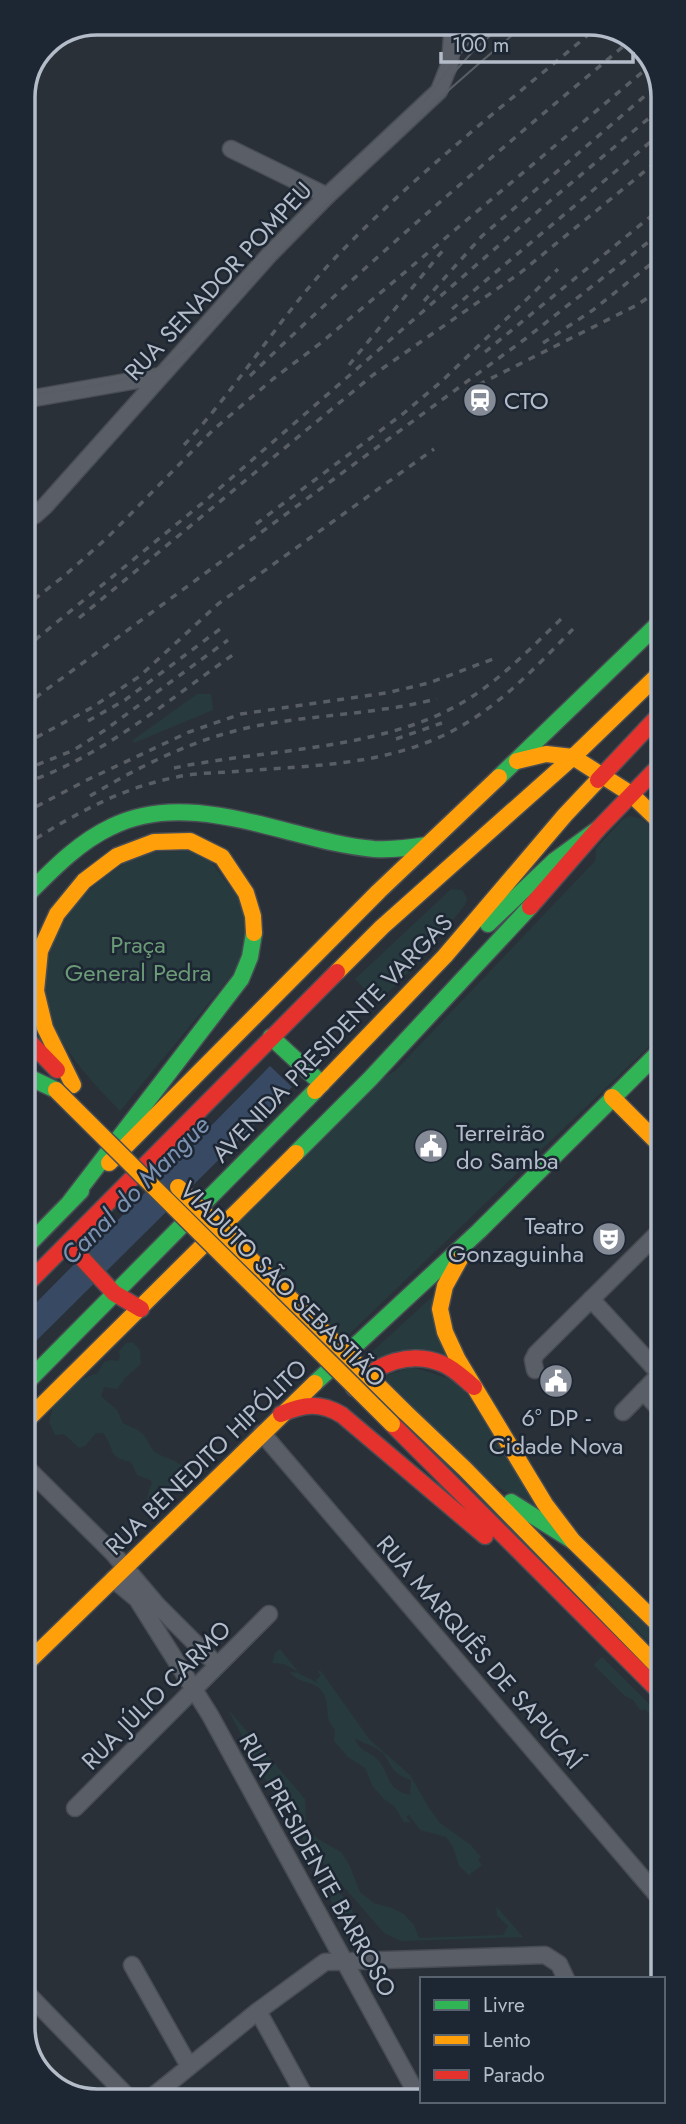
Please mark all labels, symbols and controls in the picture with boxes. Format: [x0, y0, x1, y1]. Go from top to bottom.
scale bar [441, 21, 634, 65]
text: 100 m [452, 30, 509, 60]
street label: RUA SENADOR POMPEU [116, 174, 320, 388]
station icon: CTO [461, 381, 499, 419]
place label: CTO [504, 383, 549, 418]
street label: AVENIDA PRESIDENTE VARGAS [204, 906, 460, 1170]
park label: Praça General Pedra [65, 927, 211, 990]
water label: Canal do Mangue [52, 1107, 218, 1273]
place label: Terreirão do Samba [456, 1115, 559, 1178]
public building icon: Terreirão do Samba [412, 1127, 450, 1165]
street label: VIADUTO SÃO SEBASTIÃO [172, 1173, 394, 1395]
place label: Teatro Gonzaguinha [448, 1208, 584, 1271]
theatre icon: Teatro Gonzaguinha [590, 1220, 628, 1258]
street label: RUA BENEDITO HIPÓLITO [97, 1351, 315, 1563]
public building icon: 6º DP - Cidade Nova [537, 1362, 575, 1400]
place label: 6º DP - Cidade Nova [489, 1400, 623, 1463]
street label: RUA MARQUÊS DE SAPUCAÍ [369, 1528, 592, 1777]
street label: RUA JÚLIO CARMO [73, 1612, 239, 1778]
street label: RUA PRESIDENTE BARROSO [231, 1727, 405, 2003]
legend [420, 1977, 665, 2103]
text: Livre [483, 1990, 525, 2020]
text: Lento [483, 2025, 531, 2055]
text: Parado [483, 2060, 545, 2090]

